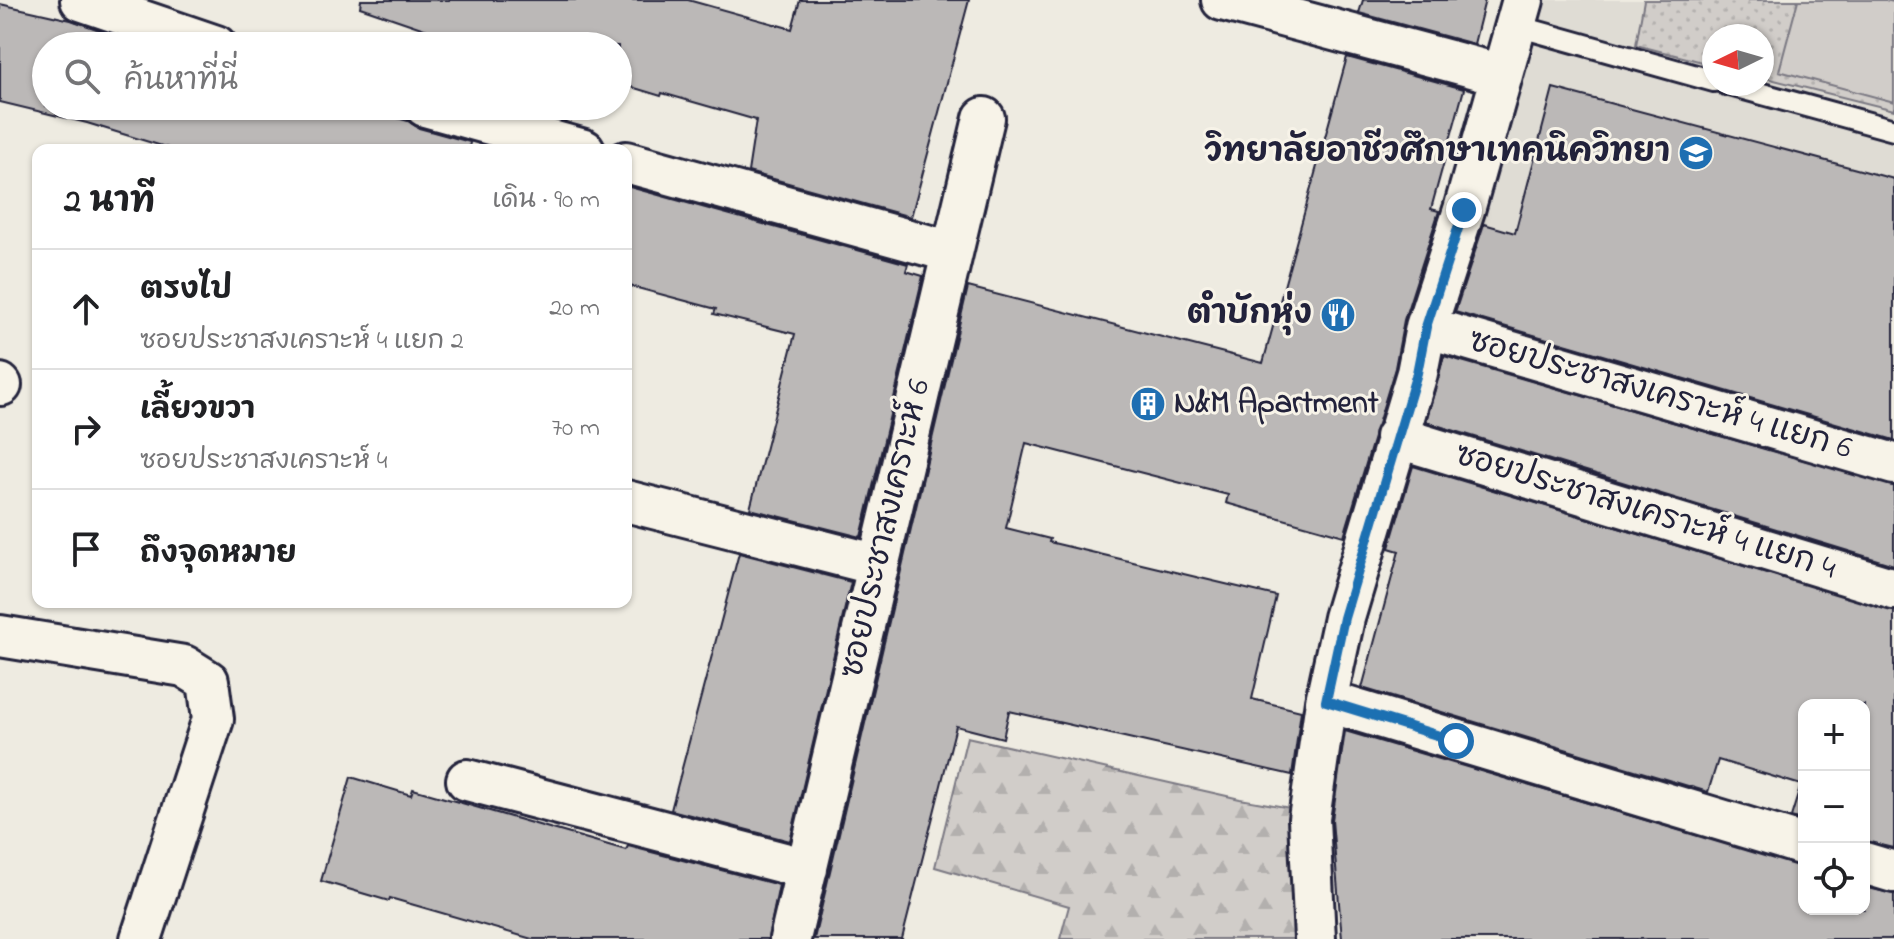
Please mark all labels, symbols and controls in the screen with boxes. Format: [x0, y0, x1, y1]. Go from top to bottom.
north arrow [1702, 24, 1774, 96]
search box [32, 32, 632, 120]
icon: search [60, 54, 104, 98]
text: ค้นหาที่นี่ [124, 60, 238, 104]
place label: วิทยาลัยอาชีวศึกษาเทคนิควิทยา [1204, 128, 1670, 177]
school or university icon: วิทยาลัยอาชีวศึกษาเทคนิควิทยา [1677, 134, 1715, 172]
text: 2 นาที [64, 178, 155, 228]
text: เดิน · 90 m [492, 182, 600, 220]
route end [1446, 192, 1482, 228]
text: ตรงไป [140, 269, 232, 313]
icon: ahead [64, 287, 108, 331]
text: 20 m [549, 290, 600, 328]
place label: ตำบักหุ่ง [1187, 290, 1312, 339]
restaurant icon: ตำบักหุ่ง [1319, 296, 1357, 334]
street label: ซอยประชาสงเคราะห์ 4 แยก 6 [1463, 318, 1857, 473]
text: ซอยประชาสงเคราะห์ 4 แยก 2 [140, 323, 464, 361]
street label: ซอยประชาสงเคราะห์ 6 [829, 375, 944, 683]
place label: N&M Apartment [1174, 381, 1379, 428]
building icon: N&M Apartment [1129, 385, 1167, 423]
text: เลี้ยวขวา [140, 389, 255, 433]
icon: right [64, 407, 108, 451]
text: 70 m [551, 410, 600, 448]
street label: ซอยประชาสงเคราะห์ 4 แยก 4 [1449, 432, 1841, 593]
text: ซอยประชาสงเคราะห์ 4 [140, 443, 388, 481]
icon: arrive [64, 527, 108, 571]
text: ถึงจุดหมาย [140, 533, 297, 577]
map controls [1798, 699, 1870, 915]
button: + [1798, 699, 1870, 771]
route start [1438, 723, 1474, 759]
button: − [1798, 771, 1870, 843]
button: locate [1798, 843, 1870, 915]

